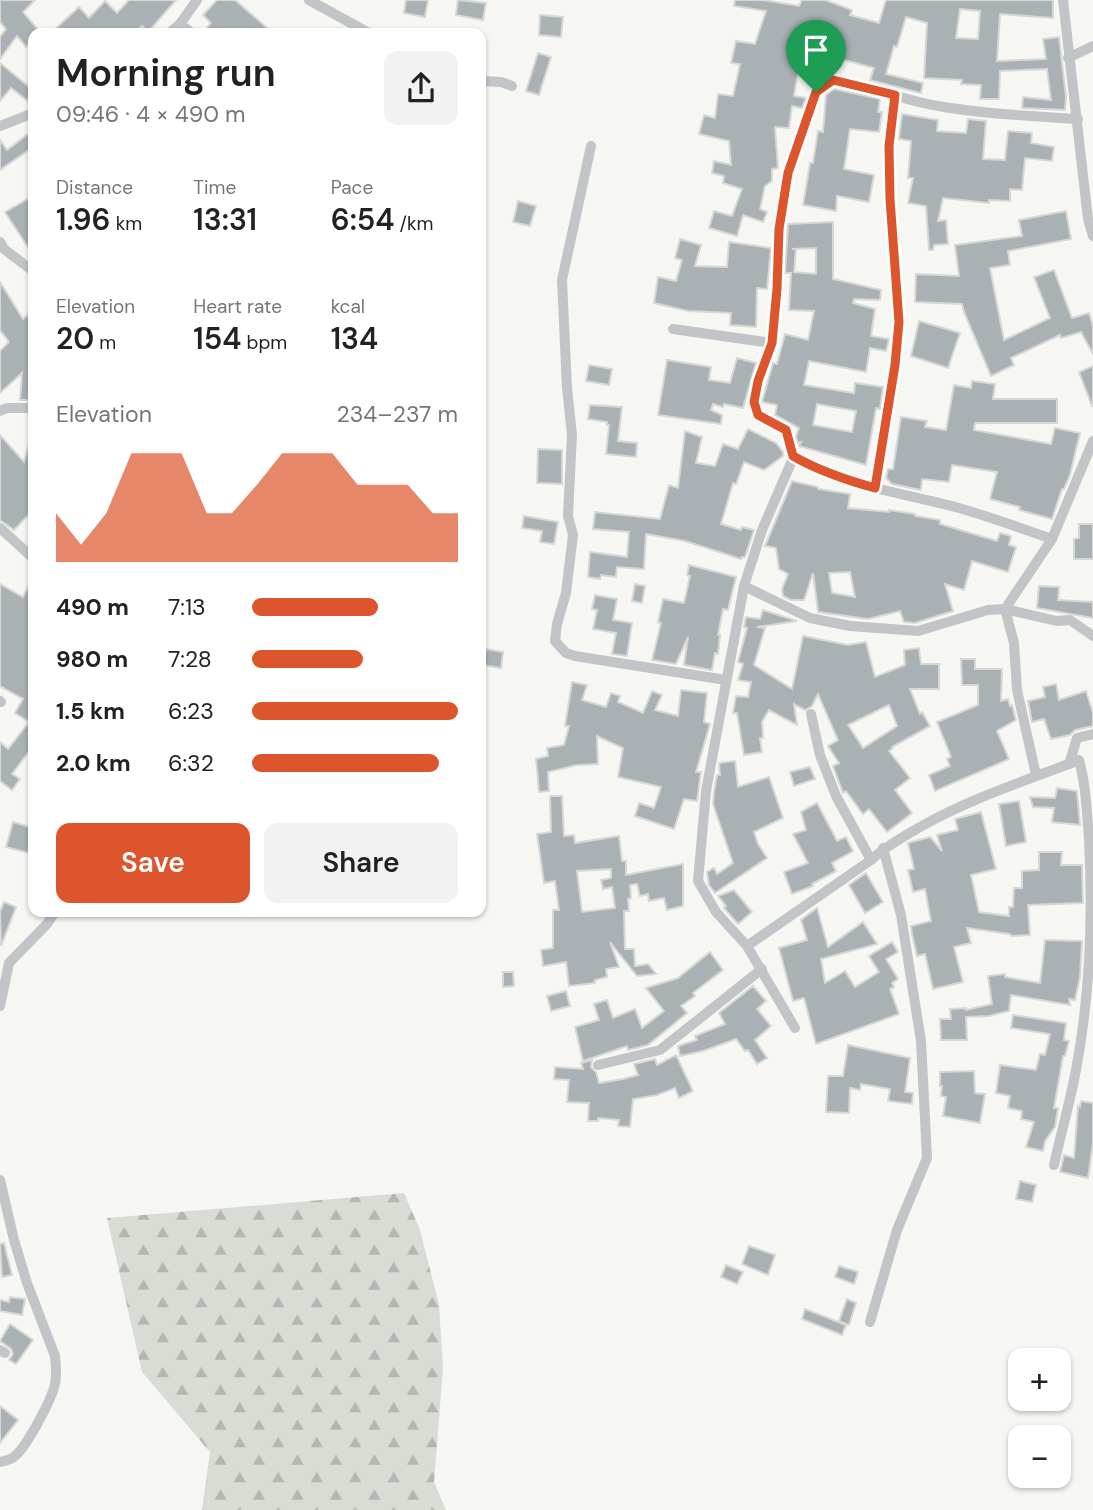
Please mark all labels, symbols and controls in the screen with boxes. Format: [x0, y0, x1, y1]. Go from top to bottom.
pin [786, 20, 846, 92]
icon: arrive [797, 31, 835, 69]
text: Morning run [56, 48, 276, 98]
button: share [384, 51, 458, 125]
text: 09:46 · 4 × 490 m [56, 99, 246, 129]
text: Distance [56, 175, 133, 200]
text: Time [193, 175, 236, 200]
text: Pace [331, 175, 373, 200]
text: 1.96 [56, 200, 111, 239]
text: 13:31 [193, 200, 257, 239]
text: 6:54 [331, 200, 395, 239]
text: km [111, 211, 142, 236]
text: /km [395, 211, 434, 236]
text: Elevation [56, 294, 135, 319]
text: Heart rate [193, 294, 282, 319]
text: kcal [331, 294, 365, 319]
text: 20 [56, 319, 94, 358]
text: 154 [193, 319, 241, 358]
text: 134 [331, 319, 378, 358]
text: m [94, 330, 116, 355]
text: bpm [241, 330, 287, 355]
text: Elevation [56, 399, 152, 429]
text: 234–237 m [336, 399, 458, 429]
text: 490 m [56, 592, 129, 622]
text: 7:13 [168, 592, 206, 622]
text: 980 m [56, 644, 128, 674]
text: 7:28 [168, 644, 212, 674]
text: 1.5 km [56, 696, 125, 726]
text: 6:23 [168, 696, 214, 726]
text: 2.0 km [56, 748, 131, 778]
text: 6:32 [168, 748, 214, 778]
button: Save [56, 823, 250, 903]
button: Share [264, 823, 458, 903]
map controls [1008, 1348, 1071, 1488]
button: + [1008, 1348, 1071, 1411]
button: − [1008, 1425, 1071, 1488]

